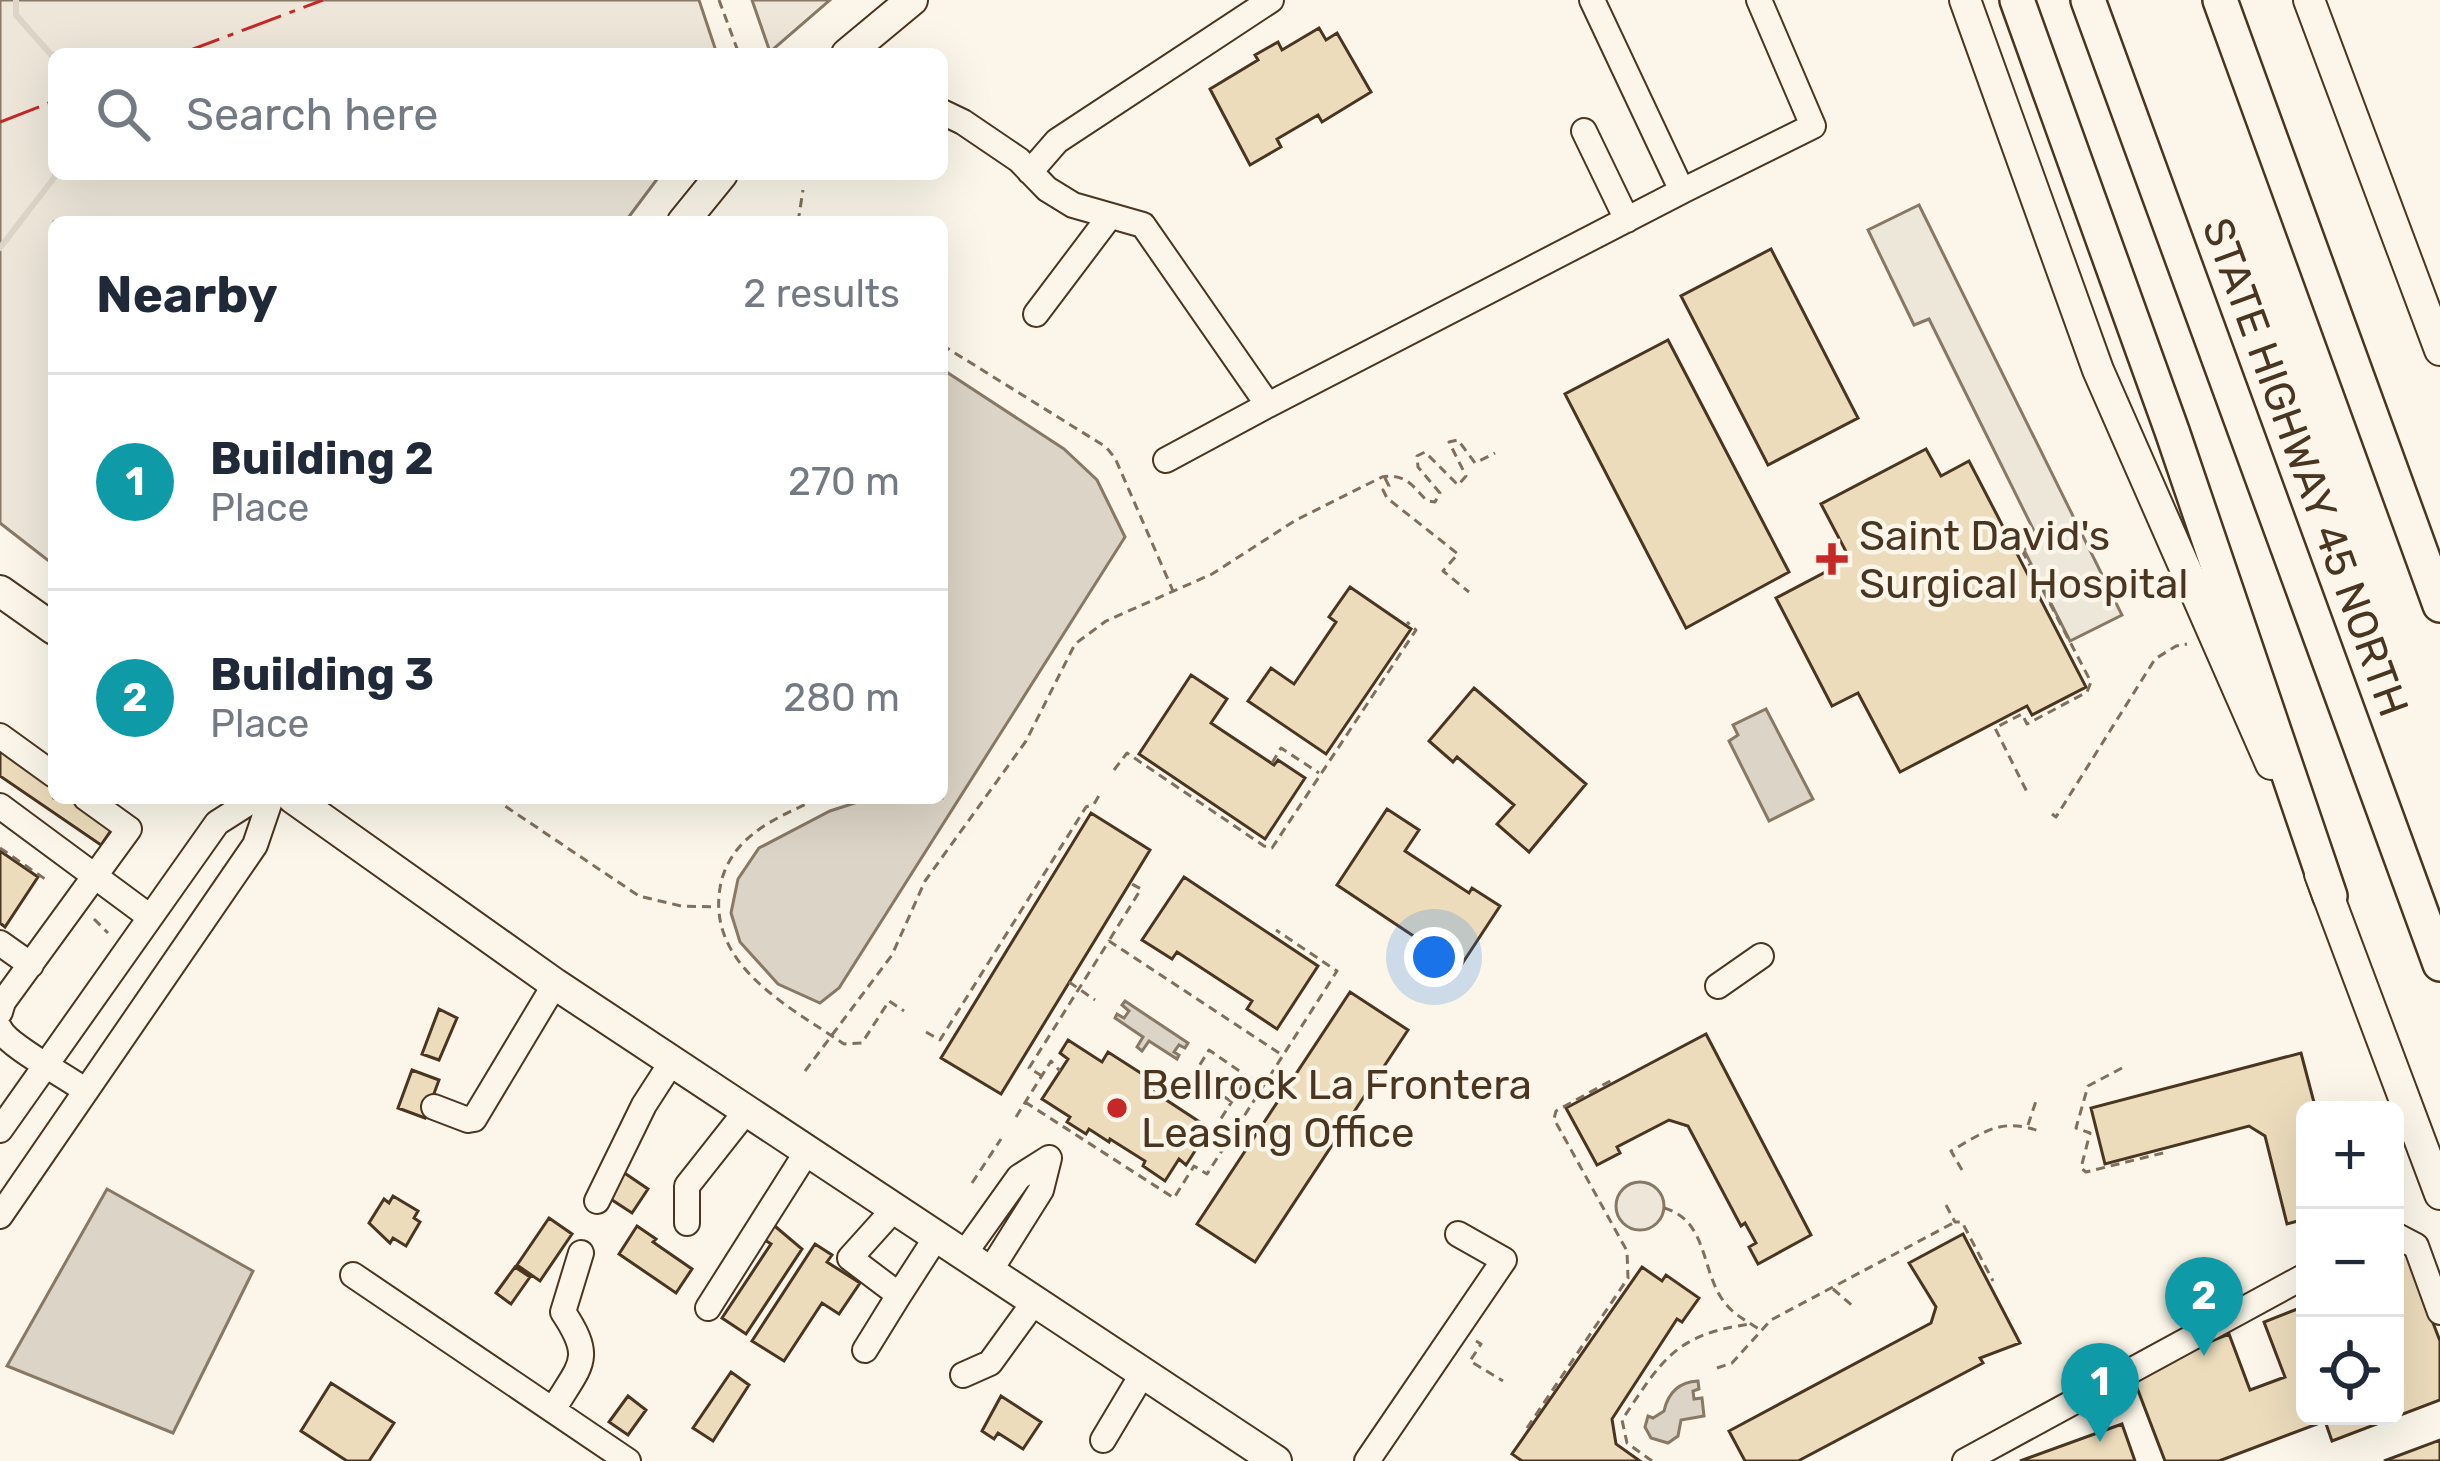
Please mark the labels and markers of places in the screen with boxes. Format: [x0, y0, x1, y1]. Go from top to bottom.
place label: Saint David's Surgical Hospital [1859, 511, 2189, 609]
marker: Saint David's Surgical Hospital [1816, 543, 1848, 575]
place label: Bellrock La Frontera Leasing Office [1141, 1060, 1532, 1158]
marker: Bellrock La Frontera Leasing Office [1104, 1095, 1130, 1121]
pin: 2 [2165, 1257, 2243, 1356]
pin: 1 [2061, 1343, 2139, 1442]

